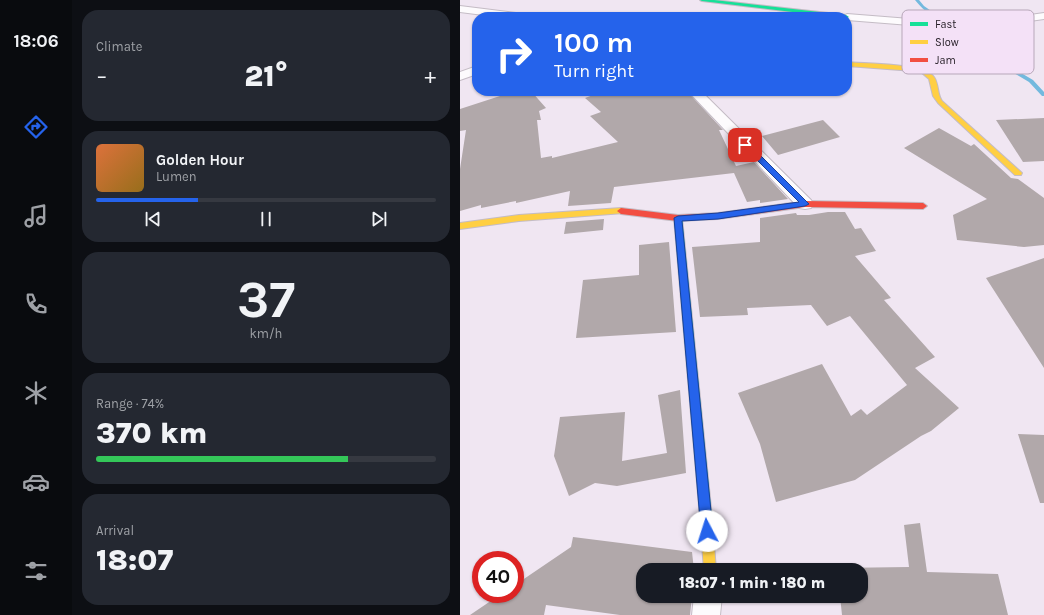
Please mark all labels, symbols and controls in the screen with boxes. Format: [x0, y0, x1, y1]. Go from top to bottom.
legend [902, 10, 1034, 74]
text: Fast [935, 18, 956, 31]
text: 100 m [554, 26, 633, 59]
icon: right [488, 28, 540, 80]
text: 18:06 [13, 30, 59, 52]
text: Slow [935, 36, 959, 49]
text: Climate [96, 39, 142, 54]
text: Jam [935, 54, 956, 67]
text: 21° [244, 58, 288, 94]
text: Turn right [554, 60, 634, 82]
text: − [96, 63, 108, 89]
text: + [424, 63, 436, 89]
icon: directions [22, 113, 50, 141]
pin [728, 128, 762, 162]
icon: arrive [734, 134, 756, 156]
text: Golden Hour [156, 151, 244, 169]
text: Lumen [156, 169, 197, 184]
icon: music [22, 202, 50, 230]
icon: previous [142, 208, 164, 230]
icon: pause [255, 208, 277, 230]
icon: next [368, 208, 390, 230]
text: 37 [237, 269, 295, 330]
icon: phone [22, 290, 50, 318]
text: km/h [250, 326, 282, 341]
icon: climate [22, 379, 50, 407]
text: Range · 74% [96, 396, 164, 411]
text: 370 km [96, 415, 207, 451]
icon: car [22, 468, 50, 496]
position arrow [686, 510, 728, 552]
text: Arrival [96, 523, 134, 538]
text: 18:07 [96, 542, 173, 578]
speed limit sign: 40 [472, 551, 524, 603]
icon: filters [22, 557, 50, 585]
text: 18:07 · 1 min · 180 m [679, 574, 825, 592]

